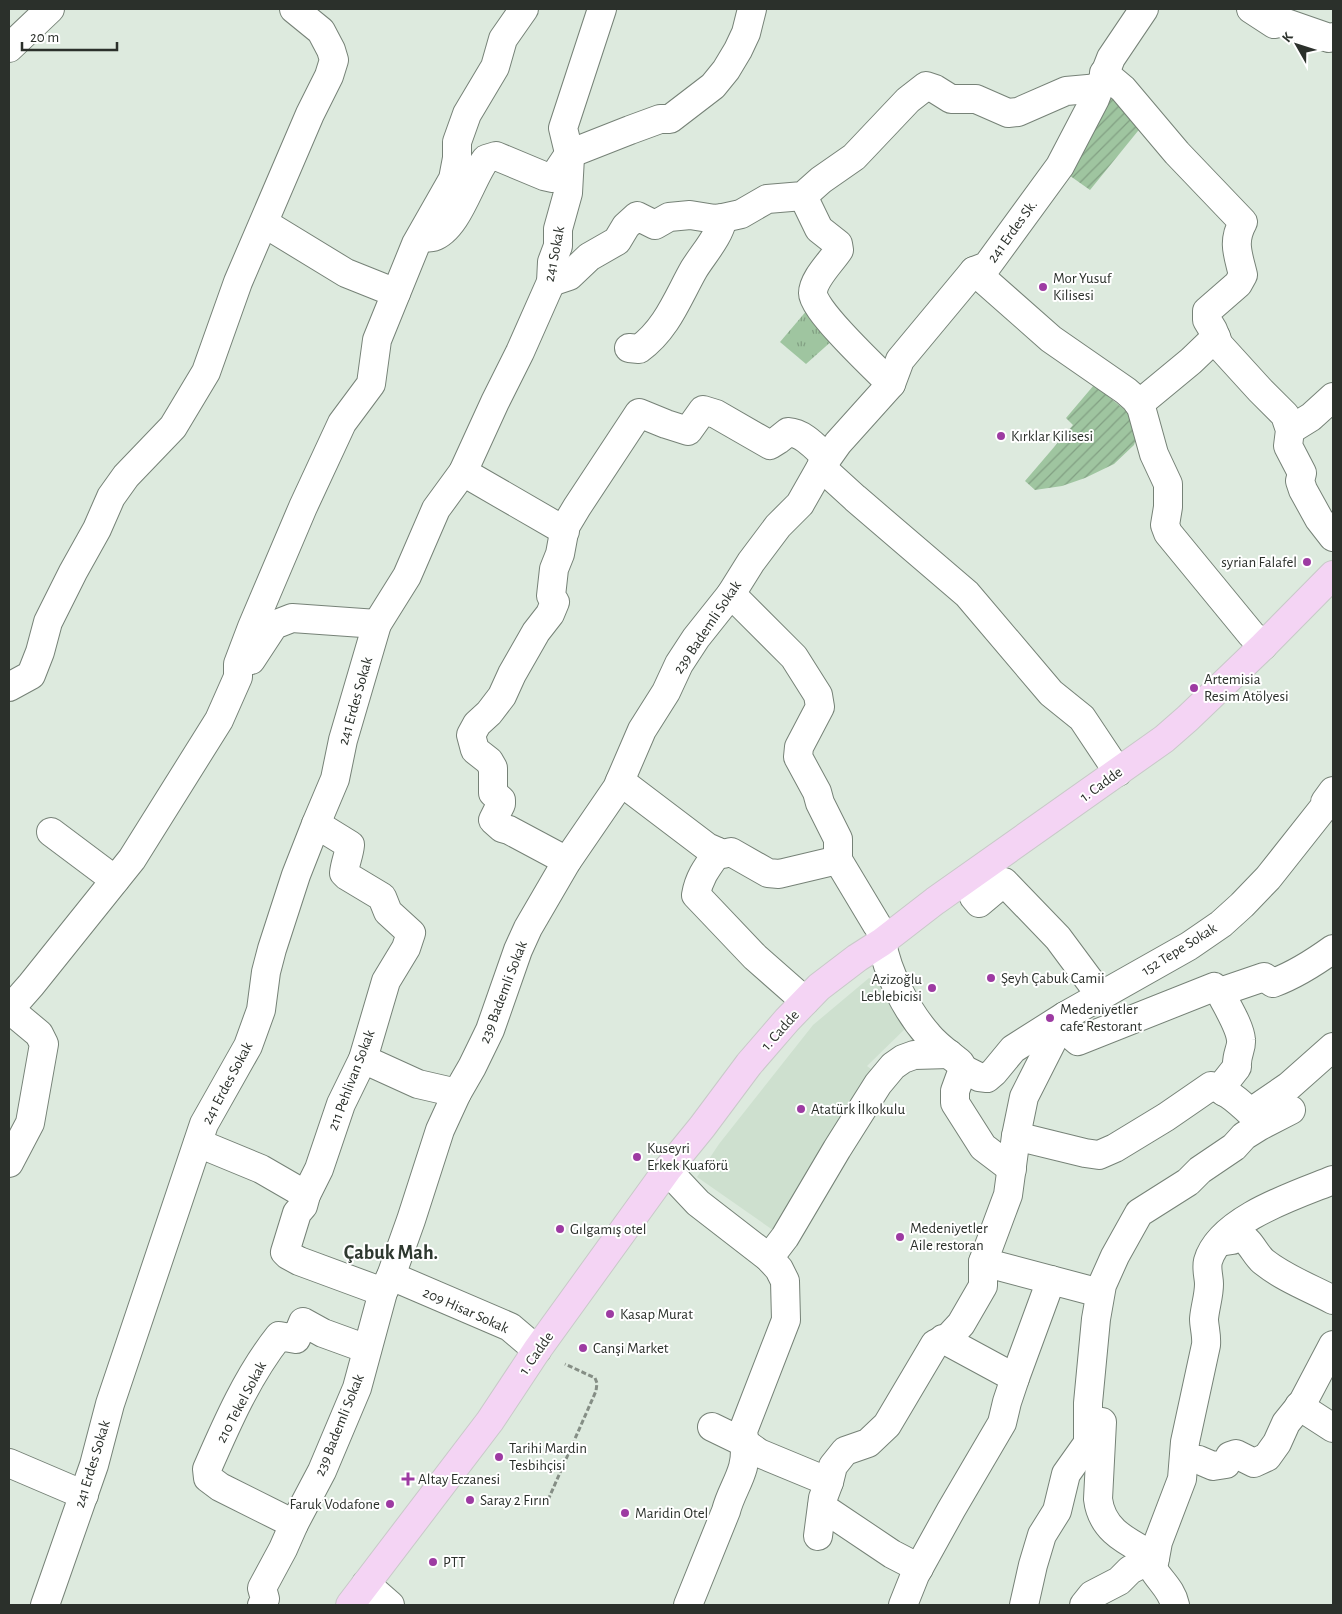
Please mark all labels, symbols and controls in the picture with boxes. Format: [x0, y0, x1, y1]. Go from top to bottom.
scale bar [22, 20, 118, 52]
north arrow [1272, 20, 1322, 70]
text: K [1280, 29, 1296, 45]
text: 20 m [30, 30, 59, 45]
street label: 241 Erdes Sk. [985, 197, 1040, 265]
street label: 241 Sokak [542, 225, 567, 283]
place label: Mor Yusuf Kilisesi [1053, 271, 1113, 303]
marker: Mor Yusuf Kilisesi [1037, 281, 1049, 293]
place label: Kırklar Kilisesi [1011, 429, 1093, 444]
marker: Kırklar Kilisesi [995, 430, 1007, 442]
place label: syrian Falafel [1221, 555, 1297, 570]
marker: syrian Falafel [1301, 556, 1313, 568]
street label: 239 Bademli Sokak [671, 578, 744, 676]
street label: 241 Erdes Sokak [336, 655, 375, 747]
place label: Artemisia Resim Atölyesi [1204, 672, 1289, 704]
marker: Artemisia Resim Atölyesi [1188, 682, 1200, 694]
street label: 1. Cadde [1077, 764, 1125, 805]
street label: 152 Tepe Sokak [1139, 920, 1220, 978]
street label: 239 Bademli Sokak [477, 939, 530, 1045]
place label: Şeyh Çabuk Camii [1001, 971, 1105, 986]
place label: Azizoğlu Leblebicisi [861, 972, 922, 1004]
marker: Şeyh Çabuk Camii [985, 972, 997, 984]
marker: Azizoğlu Leblebicisi [926, 982, 938, 994]
place label: Medeniyetler cafe Restorant [1060, 1002, 1142, 1034]
street label: 1. Cadde [759, 1007, 802, 1053]
marker: Medeniyetler cafe Restorant [1044, 1012, 1056, 1024]
street label: 211 Pehlivan Sokak [325, 1028, 378, 1133]
street label: 241 Erdes Sokak [200, 1040, 255, 1127]
place label: Atatürk İlkokulu [811, 1100, 905, 1117]
marker: Atatürk İlkokulu [795, 1103, 807, 1115]
place label: Kuseyri Erkek Kuaförü [647, 1141, 729, 1173]
marker: Kuseyri Erkek Kuaförü [631, 1151, 643, 1163]
place label: Medeniyetler Aile restoran [910, 1221, 988, 1253]
place label: Gılgamış otel [570, 1222, 646, 1237]
marker: Gılgamış otel [554, 1223, 566, 1235]
marker: Medeniyetler Aile restoran [894, 1231, 906, 1243]
district label: Çabuk Mah. [344, 1243, 438, 1263]
street label: 209 Hisar Sokak [421, 1285, 511, 1336]
place label: Kasap Murat [620, 1307, 693, 1322]
marker: Kasap Murat [604, 1308, 616, 1320]
street label: 1. Cadde [516, 1329, 556, 1377]
place label: Canşi Market [593, 1341, 669, 1356]
marker: Canşi Market [577, 1342, 589, 1354]
street label: 210 Tekel Sokak [214, 1359, 269, 1445]
street label: 239 Bademli Sokak [312, 1372, 367, 1478]
street label: 241 Erdes Sokak [72, 1418, 113, 1510]
place label: Tarihi Mardin Tesbihçisi [509, 1441, 587, 1473]
marker: Tarihi Mardin Tesbihçisi [493, 1451, 505, 1463]
place label: Altay Eczanesi [418, 1472, 500, 1487]
marker: Altay Eczanesi [402, 1473, 414, 1485]
place label: Saray 2 Fırın [480, 1493, 550, 1508]
marker: Saray 2 Fırın [464, 1494, 476, 1506]
place label: Faruk Vodafone [289, 1497, 380, 1512]
marker: Faruk Vodafone [384, 1498, 396, 1510]
place label: Maridin Otel [635, 1506, 708, 1521]
marker: Maridin Otel [619, 1507, 631, 1519]
place label: PTT [443, 1555, 466, 1570]
marker: PTT [427, 1556, 439, 1568]

